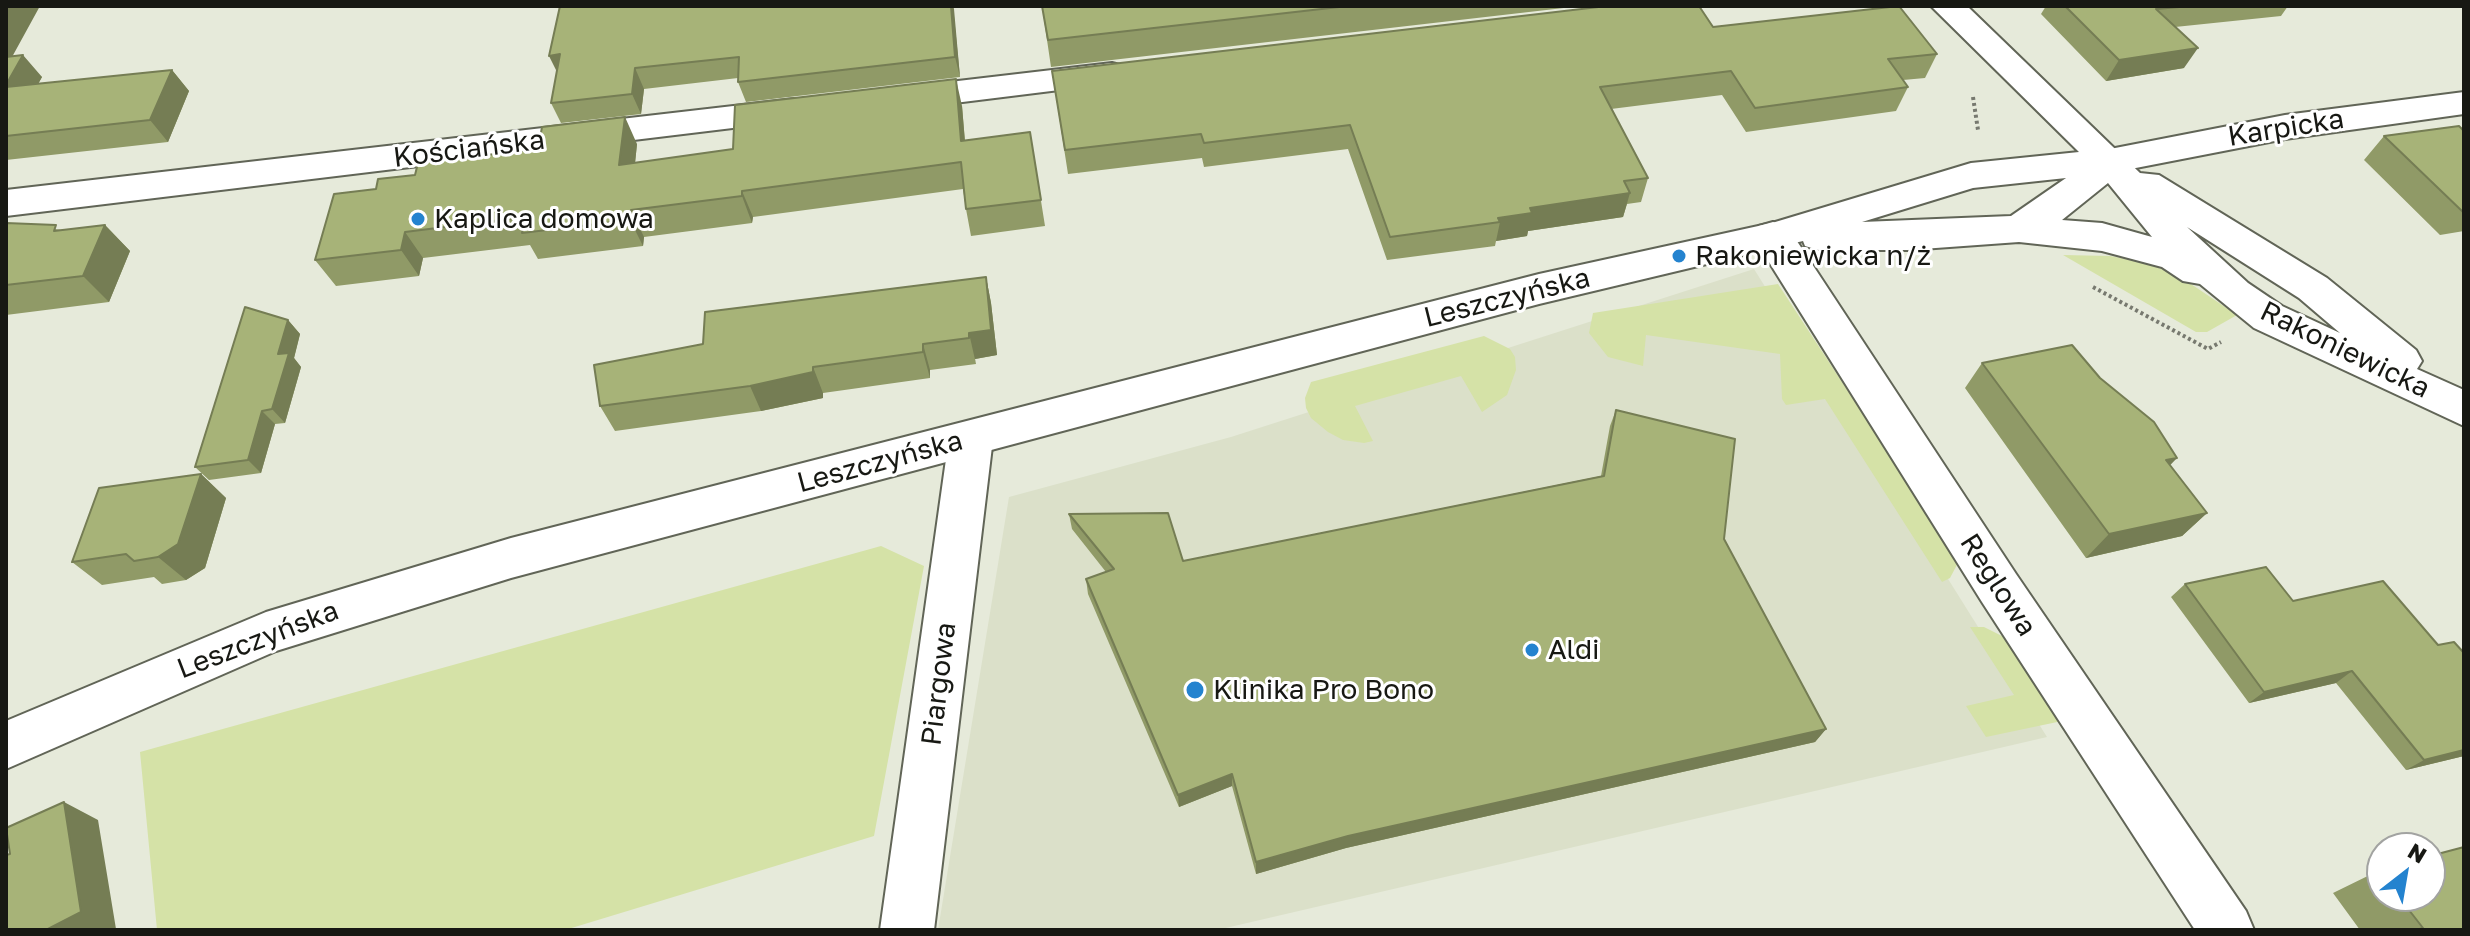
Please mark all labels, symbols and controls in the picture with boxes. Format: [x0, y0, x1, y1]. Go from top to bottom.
street label: Karpicka [2226, 102, 2346, 154]
street label: Kościańska [391, 123, 547, 175]
place label: Kaplica domowa [434, 202, 654, 236]
marker: Kaplica domowa [409, 210, 427, 228]
place label: Rakoniewicka n/ż [1695, 239, 1931, 273]
marker: Rakoniewicka n/ż [1670, 247, 1688, 265]
street label: Leszczyńska [1420, 261, 1594, 335]
street label: Rakoniewicka [2255, 295, 2435, 405]
street label: Leszczyńska [794, 424, 966, 500]
street label: Reglowa [1952, 527, 2044, 643]
street label: Leszczyńska [173, 594, 343, 686]
street label: Piargowa [915, 620, 963, 748]
place label: Aldi [1548, 633, 1600, 667]
marker: Aldi [1523, 641, 1541, 659]
place label: Klinika Pro Bono [1213, 673, 1434, 707]
marker: Klinika Pro Bono [1184, 679, 1206, 701]
north arrow [2366, 832, 2446, 912]
text: N [2403, 837, 2432, 869]

